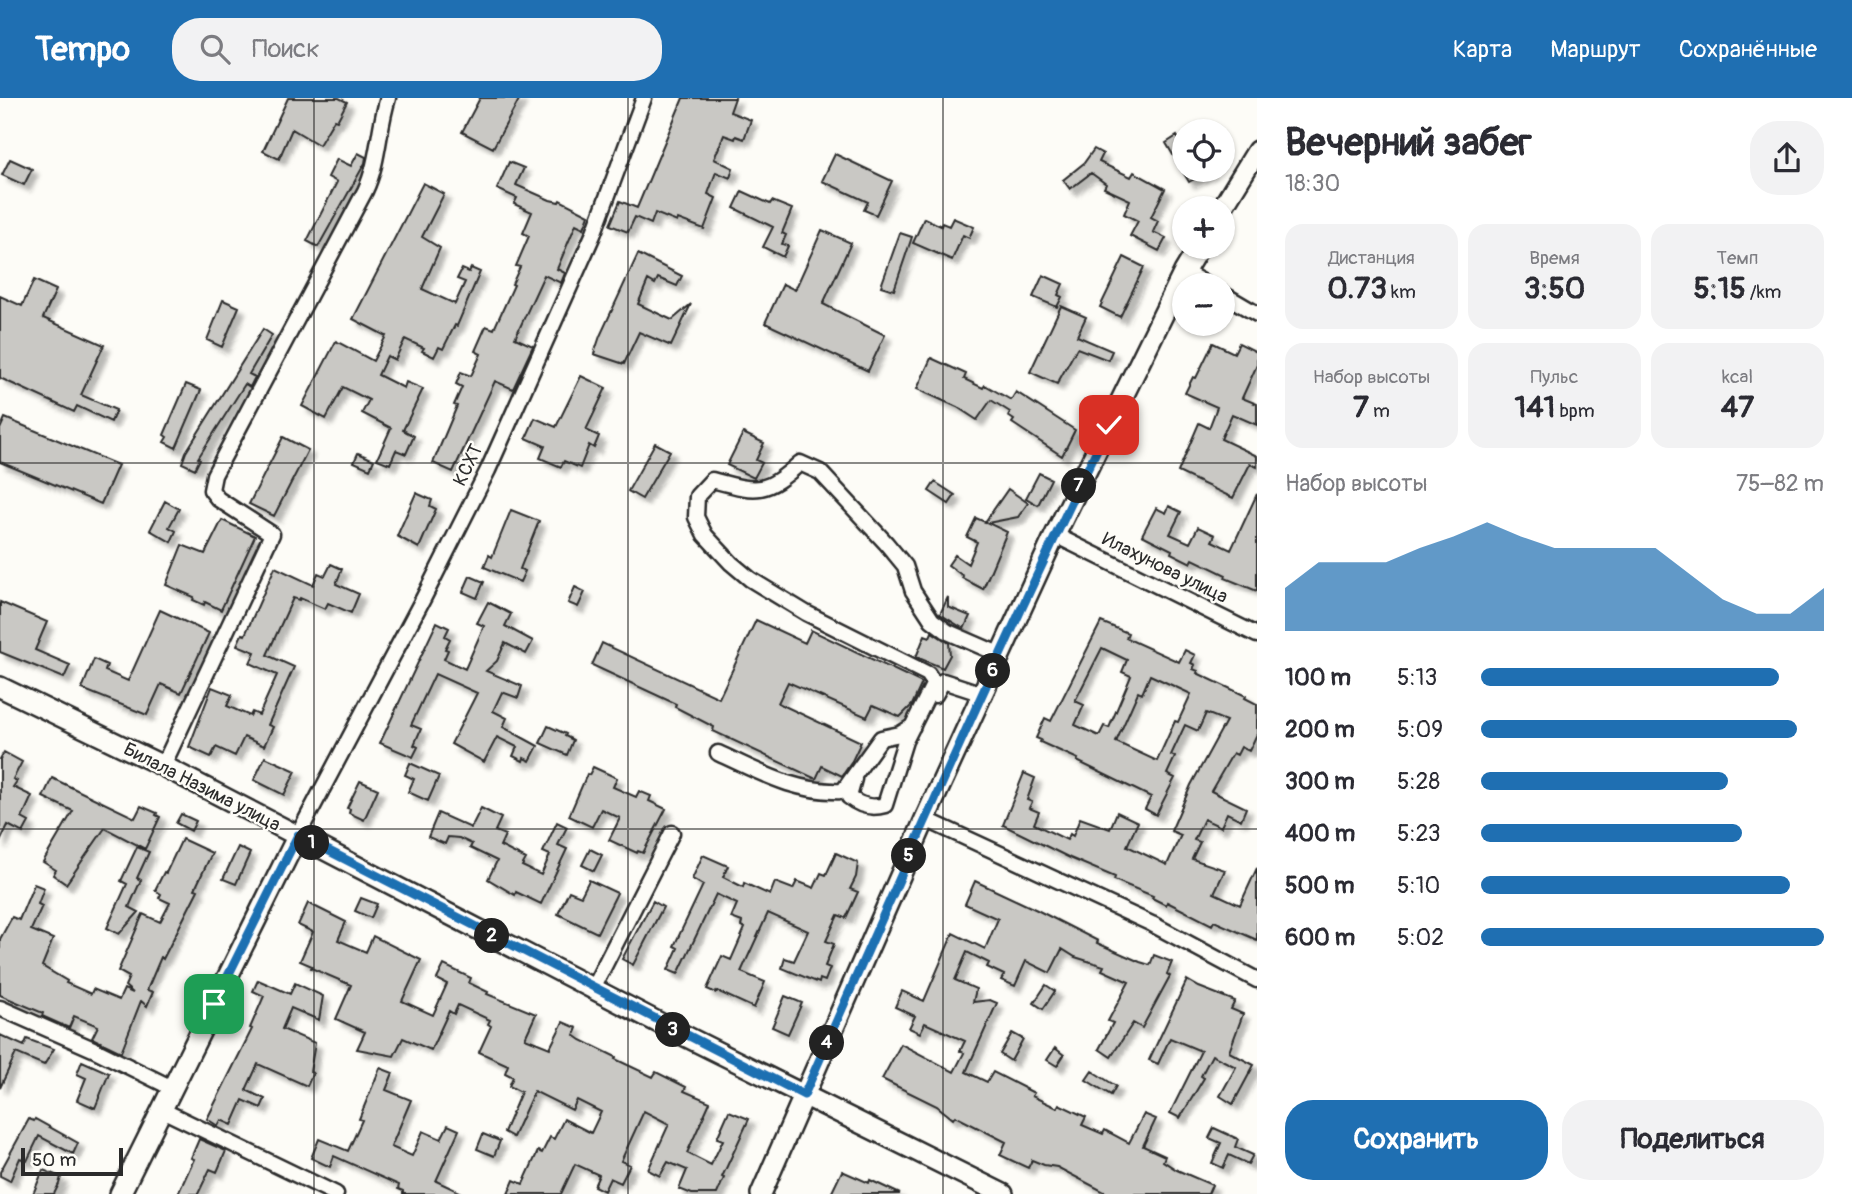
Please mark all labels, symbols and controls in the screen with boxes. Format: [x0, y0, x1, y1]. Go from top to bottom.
search box [172, 18, 662, 81]
text: Tempo [35, 29, 130, 70]
icon: search [196, 30, 234, 68]
text: Поиск [252, 33, 320, 65]
text: Карта [1453, 35, 1512, 64]
text: Маршрут [1550, 35, 1641, 64]
text: Сохранённые [1679, 35, 1817, 64]
map controls [1172, 119, 1235, 336]
button: locate [1172, 119, 1235, 182]
text: Вечерний забег [1285, 119, 1532, 167]
button: share [1750, 121, 1824, 195]
text: 18:30 [1285, 169, 1340, 198]
button: + [1172, 196, 1235, 259]
text: Дистанция [1328, 246, 1415, 270]
text: Время [1529, 246, 1580, 270]
text: Темп [1716, 246, 1759, 270]
text: 0.73 [1327, 270, 1387, 307]
text: 3:50 [1524, 270, 1585, 307]
text: 5:15 [1693, 270, 1746, 307]
button: − [1172, 273, 1235, 336]
text: km [1387, 280, 1416, 304]
text: /km [1746, 280, 1782, 304]
text: Набор высоты [1313, 365, 1430, 389]
text: Пульс [1531, 365, 1578, 389]
text: kcal [1722, 365, 1753, 389]
text: 7 [1353, 389, 1369, 426]
text: 141 [1514, 389, 1555, 426]
text: 47 [1721, 389, 1754, 426]
pin [1079, 395, 1139, 455]
text: m [1369, 399, 1390, 423]
text: bpm [1555, 399, 1595, 423]
icon: check [1090, 406, 1128, 444]
street label: КСХТ [448, 440, 488, 490]
pin: 7 [1062, 468, 1096, 504]
text: Набор высоты [1285, 469, 1427, 498]
text: 75–82 m [1736, 469, 1824, 498]
text: 7 [1073, 473, 1084, 497]
street label: Илахунова улица [1098, 527, 1232, 609]
pin: 6 [976, 654, 1010, 688]
text: 6 [987, 658, 998, 682]
text: 100 m [1285, 663, 1351, 692]
text: 5:13 [1397, 663, 1437, 692]
text: 200 m [1285, 715, 1355, 744]
text: 5:09 [1397, 715, 1443, 744]
street label: Билала Назима улица [120, 737, 285, 837]
text: 300 m [1285, 767, 1355, 796]
text: 5:28 [1397, 767, 1440, 796]
text: 400 m [1285, 819, 1355, 848]
text: 5:23 [1397, 819, 1441, 848]
pin: 1 [294, 826, 330, 860]
text: 1 [308, 830, 315, 854]
pin: 5 [892, 838, 926, 874]
text: 5 [903, 843, 914, 867]
text: 500 m [1285, 871, 1354, 900]
text: 5:10 [1397, 871, 1440, 900]
pin: 2 [475, 918, 510, 954]
text: 2 [486, 923, 497, 947]
text: 600 m [1285, 923, 1355, 952]
text: 5:02 [1397, 923, 1444, 952]
pin [184, 974, 244, 1034]
icon: arrive [195, 985, 233, 1023]
pin: 3 [656, 1012, 690, 1048]
text: 3 [667, 1017, 678, 1041]
pin: 4 [810, 1026, 844, 1060]
text: 4 [821, 1030, 832, 1054]
button: Сохранить [1285, 1100, 1548, 1180]
button: Поделиться [1562, 1100, 1824, 1180]
scale bar [21, 1145, 122, 1177]
text: 50 m [32, 1148, 76, 1172]

